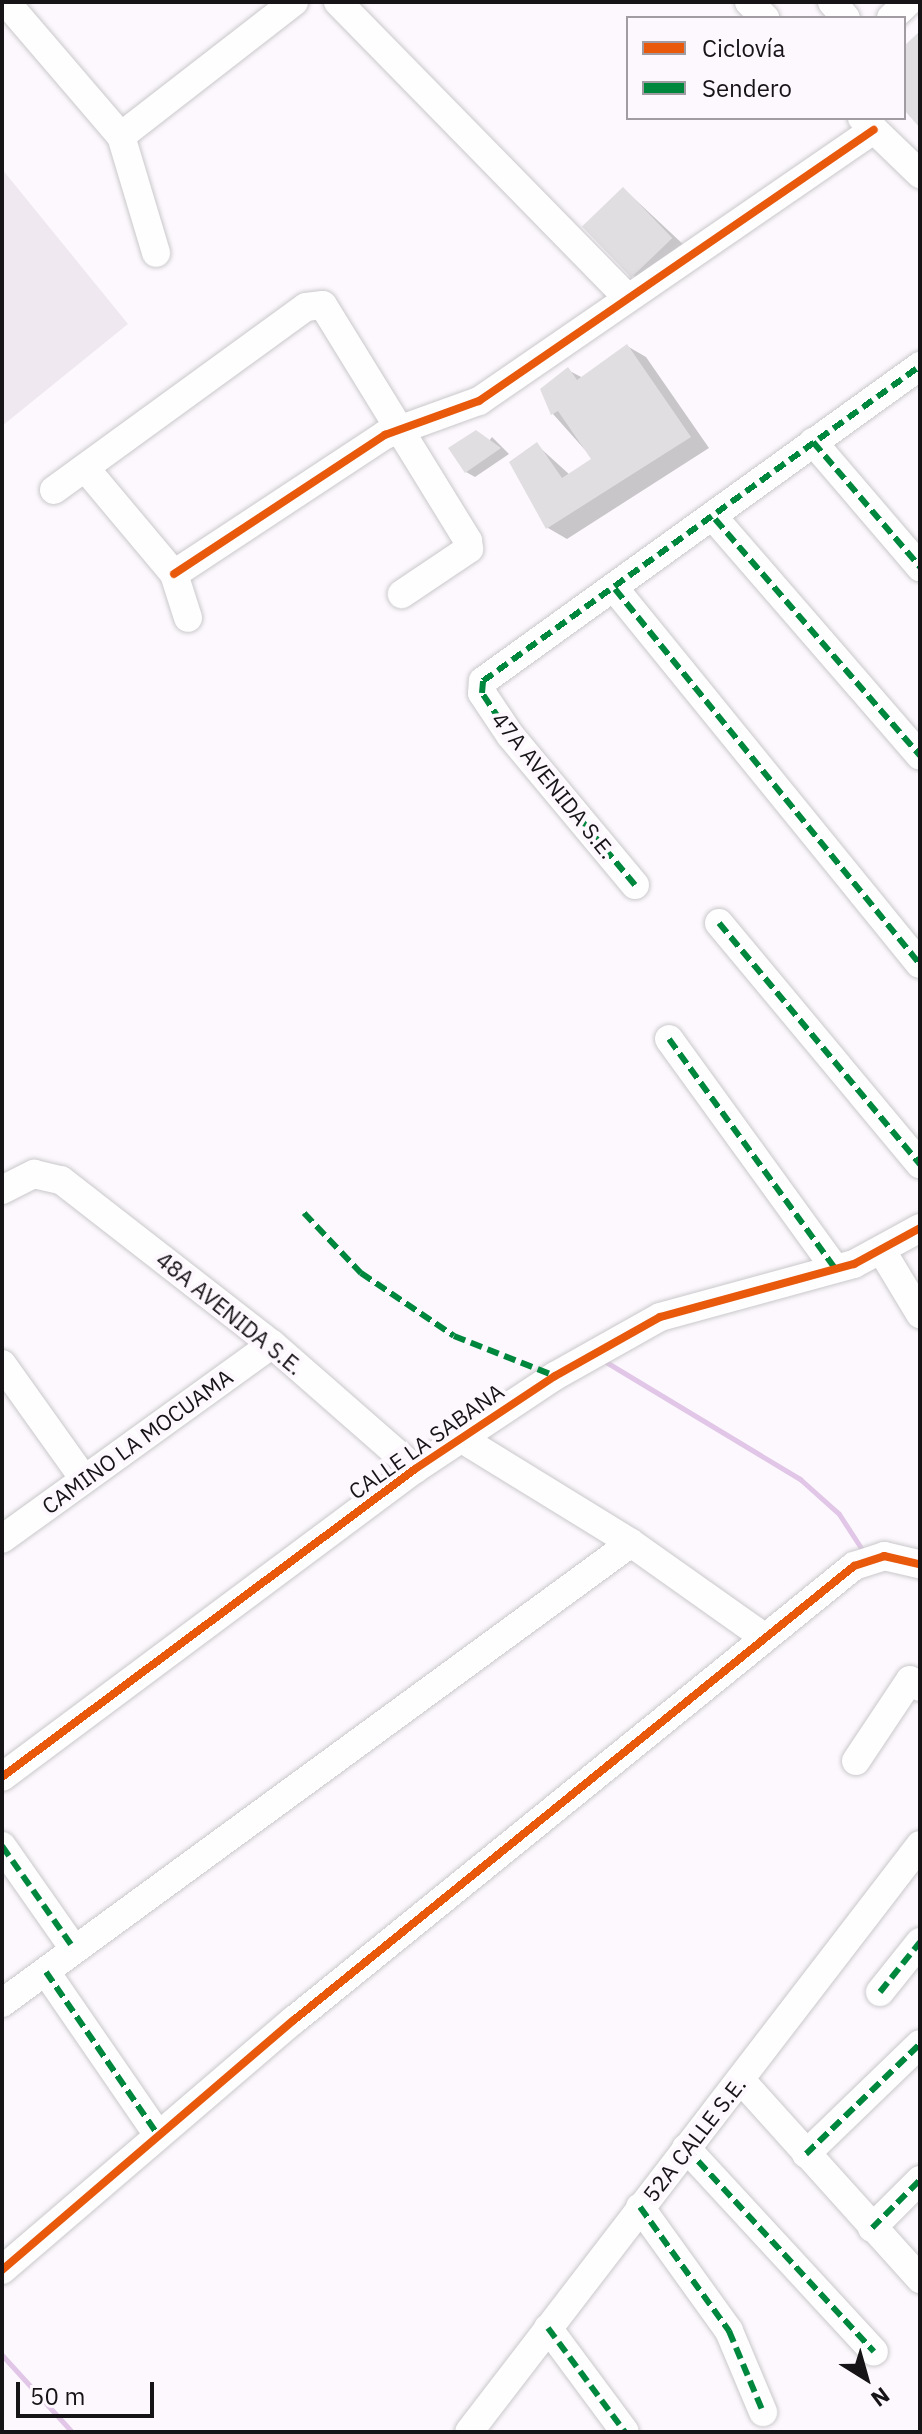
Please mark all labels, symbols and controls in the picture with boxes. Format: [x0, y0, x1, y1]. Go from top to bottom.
legend [626, 16, 906, 120]
text: Ciclovía [702, 32, 785, 64]
text: Sendero [702, 72, 792, 104]
street label: 47A AVENIDA S.E. [487, 706, 621, 864]
street label: 48A AVENIDA S.E. [151, 1246, 309, 1380]
street label: CAMINO LA MOCUAMA [36, 1363, 238, 1519]
street label: CALLE LA SABANA [343, 1378, 509, 1504]
street label: 52A CALLE S.E. [637, 2071, 751, 2207]
north arrow [826, 2338, 906, 2418]
scale bar [20, 2366, 158, 2416]
text: 50 m [30, 2380, 85, 2412]
text: N [866, 2381, 896, 2414]

